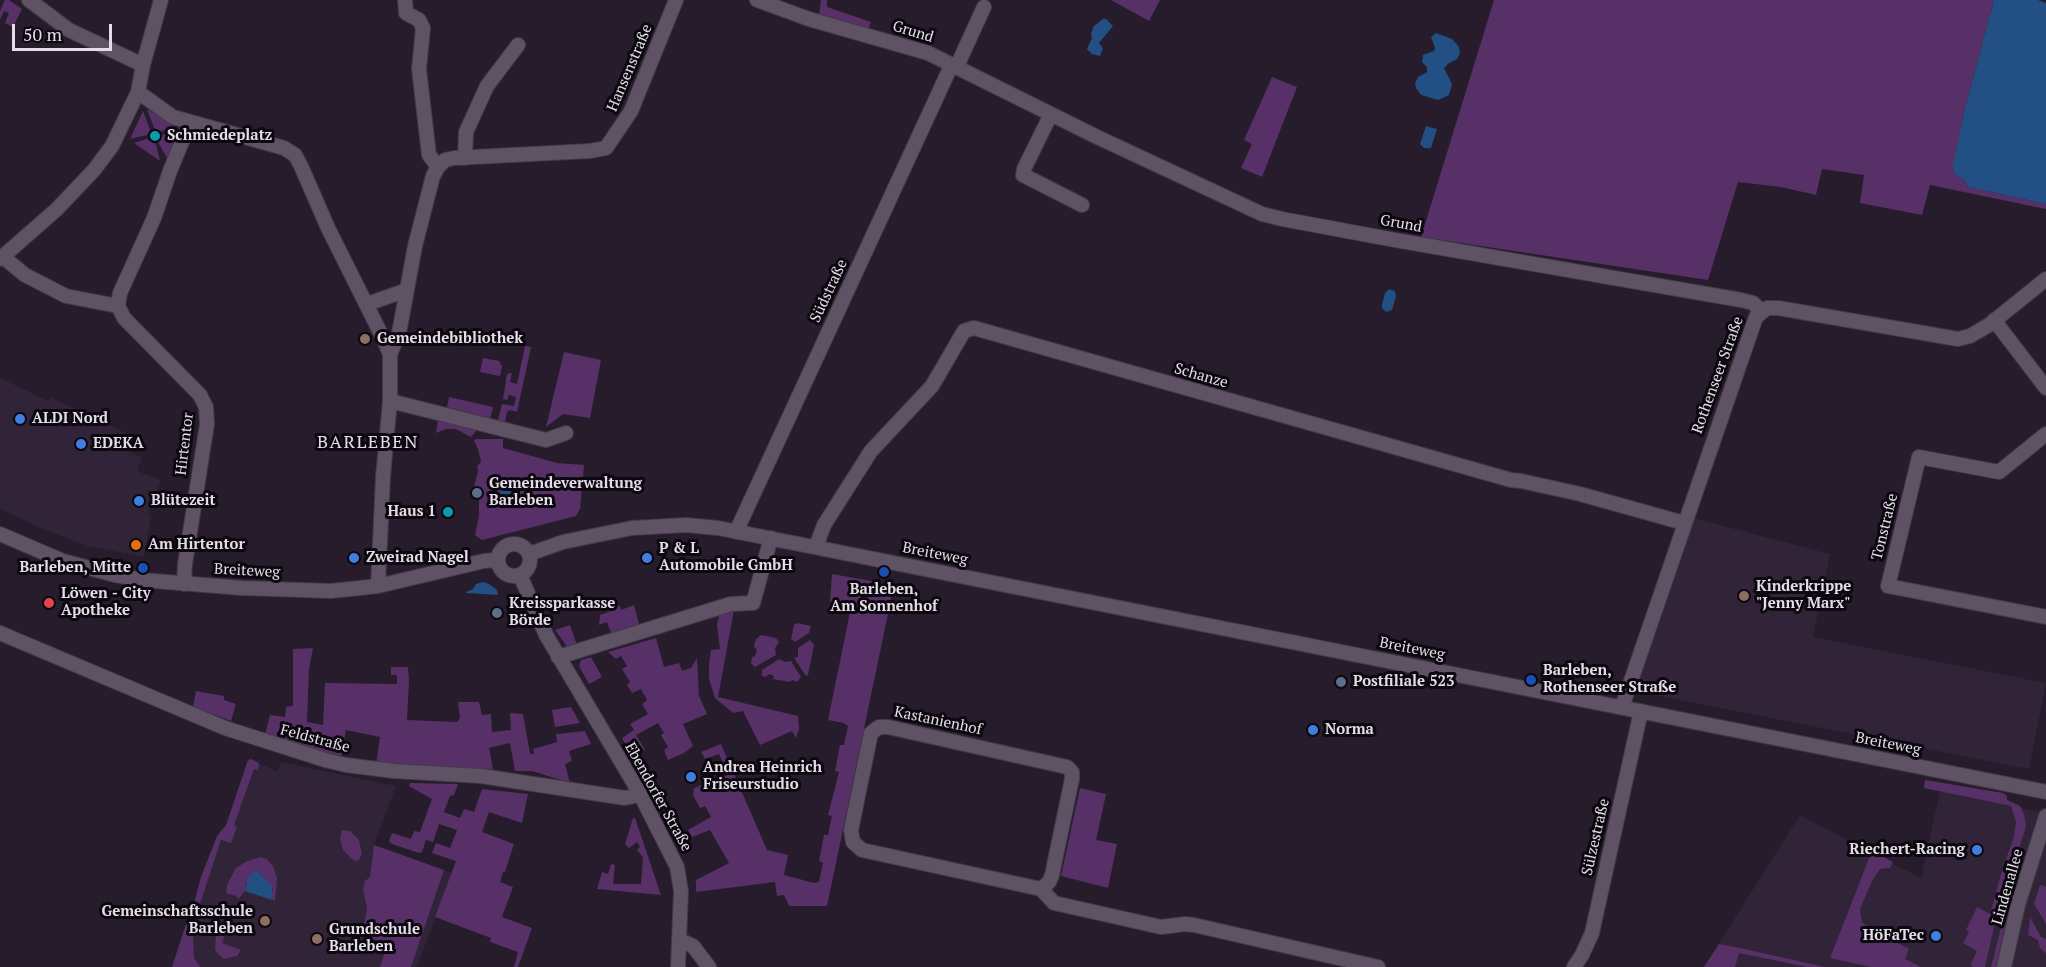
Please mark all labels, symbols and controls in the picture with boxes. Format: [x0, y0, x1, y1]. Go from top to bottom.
scale bar [15, 12, 116, 50]
street label: Grund [890, 17, 936, 47]
text: 50 m [23, 22, 62, 46]
street label: Hansenstraße [604, 22, 656, 114]
place label: Schmiedeplatz [167, 127, 272, 145]
marker: Schmiedeplatz [148, 129, 162, 143]
street label: Grund [1379, 211, 1423, 237]
street label: Südstraße [807, 257, 851, 325]
street label: Rothenseer Straße [1688, 314, 1748, 436]
place label: Gemeindebibliothek [377, 330, 523, 348]
marker: Gemeindebibliothek [358, 332, 372, 346]
street label: Schanze [1172, 360, 1230, 392]
place label: ALDI Nord [32, 410, 108, 428]
marker: ALDI Nord [13, 412, 27, 426]
street label: Hirtentor [172, 412, 198, 476]
district label: BARLEBEN [317, 432, 419, 454]
place label: EDEKA [93, 435, 144, 453]
marker: EDEKA [74, 437, 88, 451]
place label: Gemeindeverwaltung Barleben [489, 475, 642, 510]
marker: Gemeindeverwaltung Barleben [470, 486, 484, 500]
place label: Blütezeit [151, 492, 216, 510]
street label: Tonstraße [1868, 492, 1902, 562]
marker: Blütezeit [132, 494, 146, 508]
place label: Haus 1 [387, 503, 436, 521]
marker: Haus 1 [441, 505, 455, 519]
place label: Am Hirtentor [148, 536, 245, 554]
marker: Am Hirtentor [129, 538, 143, 552]
street label: Breiteweg [901, 539, 969, 569]
place label: P & L Automobile GmbH [659, 540, 793, 575]
place label: Zweirad Nagel [366, 549, 469, 567]
marker: Zweirad Nagel [347, 551, 361, 565]
marker: P & L Automobile GmbH [640, 551, 654, 565]
place label: Barleben, Mitte [19, 559, 131, 577]
street label: Breiteweg [213, 560, 281, 582]
marker: Barleben, Mitte [136, 561, 150, 575]
marker: Barleben, Am Sonnenhof [877, 565, 891, 579]
place label: Kinderkrippe "Jenny Marx" [1756, 578, 1851, 613]
place label: Barleben, Am Sonnenhof [830, 581, 938, 616]
place label: Löwen - City Apotheke [61, 585, 151, 620]
marker: Kinderkrippe "Jenny Marx" [1737, 589, 1751, 603]
place label: Kreissparkasse Börde [509, 595, 615, 630]
marker: Löwen - City Apotheke [42, 596, 56, 610]
marker: Kreissparkasse Börde [490, 606, 504, 620]
street label: Breiteweg [1378, 634, 1446, 664]
place label: Barleben, Rothenseer Straße [1543, 662, 1676, 697]
place label: Postfiliale 523 [1353, 673, 1455, 691]
marker: Barleben, Rothenseer Straße [1524, 673, 1538, 687]
marker: Postfiliale 523 [1334, 675, 1348, 689]
street label: Kastanienhof [893, 703, 983, 739]
street label: Feldstraße [278, 721, 352, 757]
place label: Norma [1325, 721, 1374, 739]
marker: Norma [1306, 723, 1320, 737]
street label: Breiteweg [1854, 729, 1922, 759]
street label: Ebendorfer Straße [621, 739, 695, 855]
place label: Andrea Heinrich Friseurstudio [703, 759, 822, 794]
marker: Andrea Heinrich Friseurstudio [684, 770, 698, 784]
street label: Sülzestraße [1578, 797, 1614, 877]
place label: Riechert-Racing [1849, 841, 1965, 859]
marker: Riechert-Racing [1970, 843, 1984, 857]
street label: Lindenallee [1989, 847, 2027, 927]
place label: Gemeinschaftsschule Barleben [102, 903, 253, 938]
marker: Gemeinschaftsschule Barleben [258, 914, 272, 928]
place label: Grundschule Barleben [329, 921, 420, 956]
place label: HöFaTec [1863, 927, 1924, 945]
marker: HöFaTec [1929, 929, 1943, 943]
marker: Grundschule Barleben [310, 932, 324, 946]

